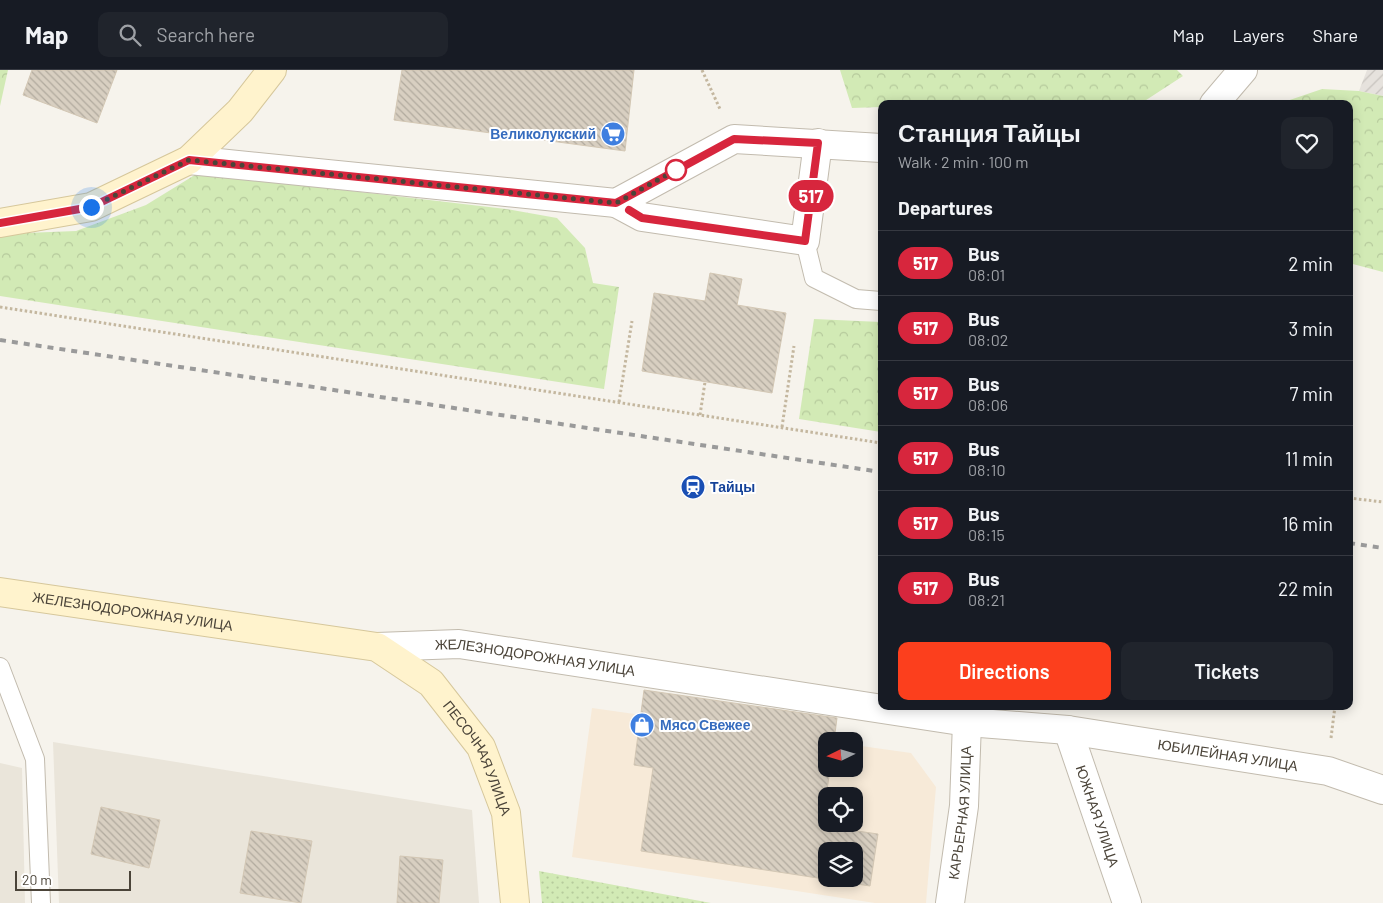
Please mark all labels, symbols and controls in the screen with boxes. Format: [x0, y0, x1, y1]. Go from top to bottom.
search box [98, 12, 448, 57]
text: Map [25, 20, 68, 49]
icon: search [116, 21, 144, 49]
text: Search here [156, 23, 255, 46]
text: Map [1172, 24, 1204, 46]
text: Layers [1232, 24, 1285, 46]
text: Share [1313, 24, 1358, 46]
button: heart [1281, 117, 1333, 169]
text: Станция Тайцы [898, 118, 1081, 147]
supermarket icon: Великолукский [600, 121, 626, 147]
place label: Великолукский [490, 125, 596, 142]
text: Walk · 2 min · 100 m [898, 152, 1029, 171]
unlabelled marker [665, 159, 687, 181]
line badge: 517 [782, 180, 840, 212]
text: 517 [799, 185, 823, 207]
your location [79, 195, 104, 220]
text: Departures [898, 196, 993, 219]
text: Bus [968, 242, 1000, 265]
text: 517 [913, 252, 938, 274]
text: 2 min [1288, 252, 1333, 275]
text: 08:01 [968, 265, 1005, 284]
text: Bus [968, 307, 1000, 330]
text: 517 [913, 317, 938, 339]
text: 3 min [1289, 317, 1333, 340]
text: 08:02 [968, 330, 1008, 349]
text: Bus [968, 372, 1000, 395]
text: 517 [913, 382, 938, 404]
text: 7 min [1289, 382, 1333, 405]
text: 08:06 [968, 395, 1008, 414]
text: Bus [968, 437, 1000, 460]
text: 517 [913, 447, 938, 469]
text: 11 min [1285, 447, 1333, 470]
text: 08:10 [968, 460, 1005, 479]
station icon: Тайцы [680, 474, 706, 500]
place label: Тайцы [710, 478, 755, 495]
text: Bus [968, 502, 1000, 525]
text: 517 [913, 512, 938, 534]
text: 16 min [1282, 512, 1333, 535]
text: 08:15 [968, 525, 1005, 544]
text: Bus [968, 567, 1000, 590]
text: 517 [913, 577, 938, 599]
text: 22 min [1278, 577, 1333, 600]
street label: ЖЕЛЕЗНОДОРОЖНАЯ УЛИЦА [31, 588, 235, 634]
text: 08:21 [968, 590, 1005, 609]
street label: ЖЕЛЕЗНОДОРОЖНАЯ УЛИЦА [434, 635, 637, 679]
button: Directions [898, 642, 1111, 700]
button: Tickets [1121, 642, 1333, 700]
street label: ПЕСОЧНАЯ УЛИЦА [440, 697, 515, 818]
shop icon: Мясо Свежее [629, 712, 655, 738]
place label: Мясо Свежее [660, 716, 751, 733]
north arrow [818, 732, 862, 778]
map controls [818, 732, 863, 887]
street label: ЮБИЛЕЙНАЯ УЛИЦА [1156, 735, 1300, 774]
street label: КАРЬЕРНАЯ УЛИЦА [944, 745, 974, 881]
street label: ЮЖНАЯ УЛИЦА [1073, 763, 1123, 870]
button: locate [818, 787, 863, 832]
button: layers [818, 842, 863, 887]
scale bar [15, 868, 131, 891]
text: 20 m [22, 871, 52, 888]

